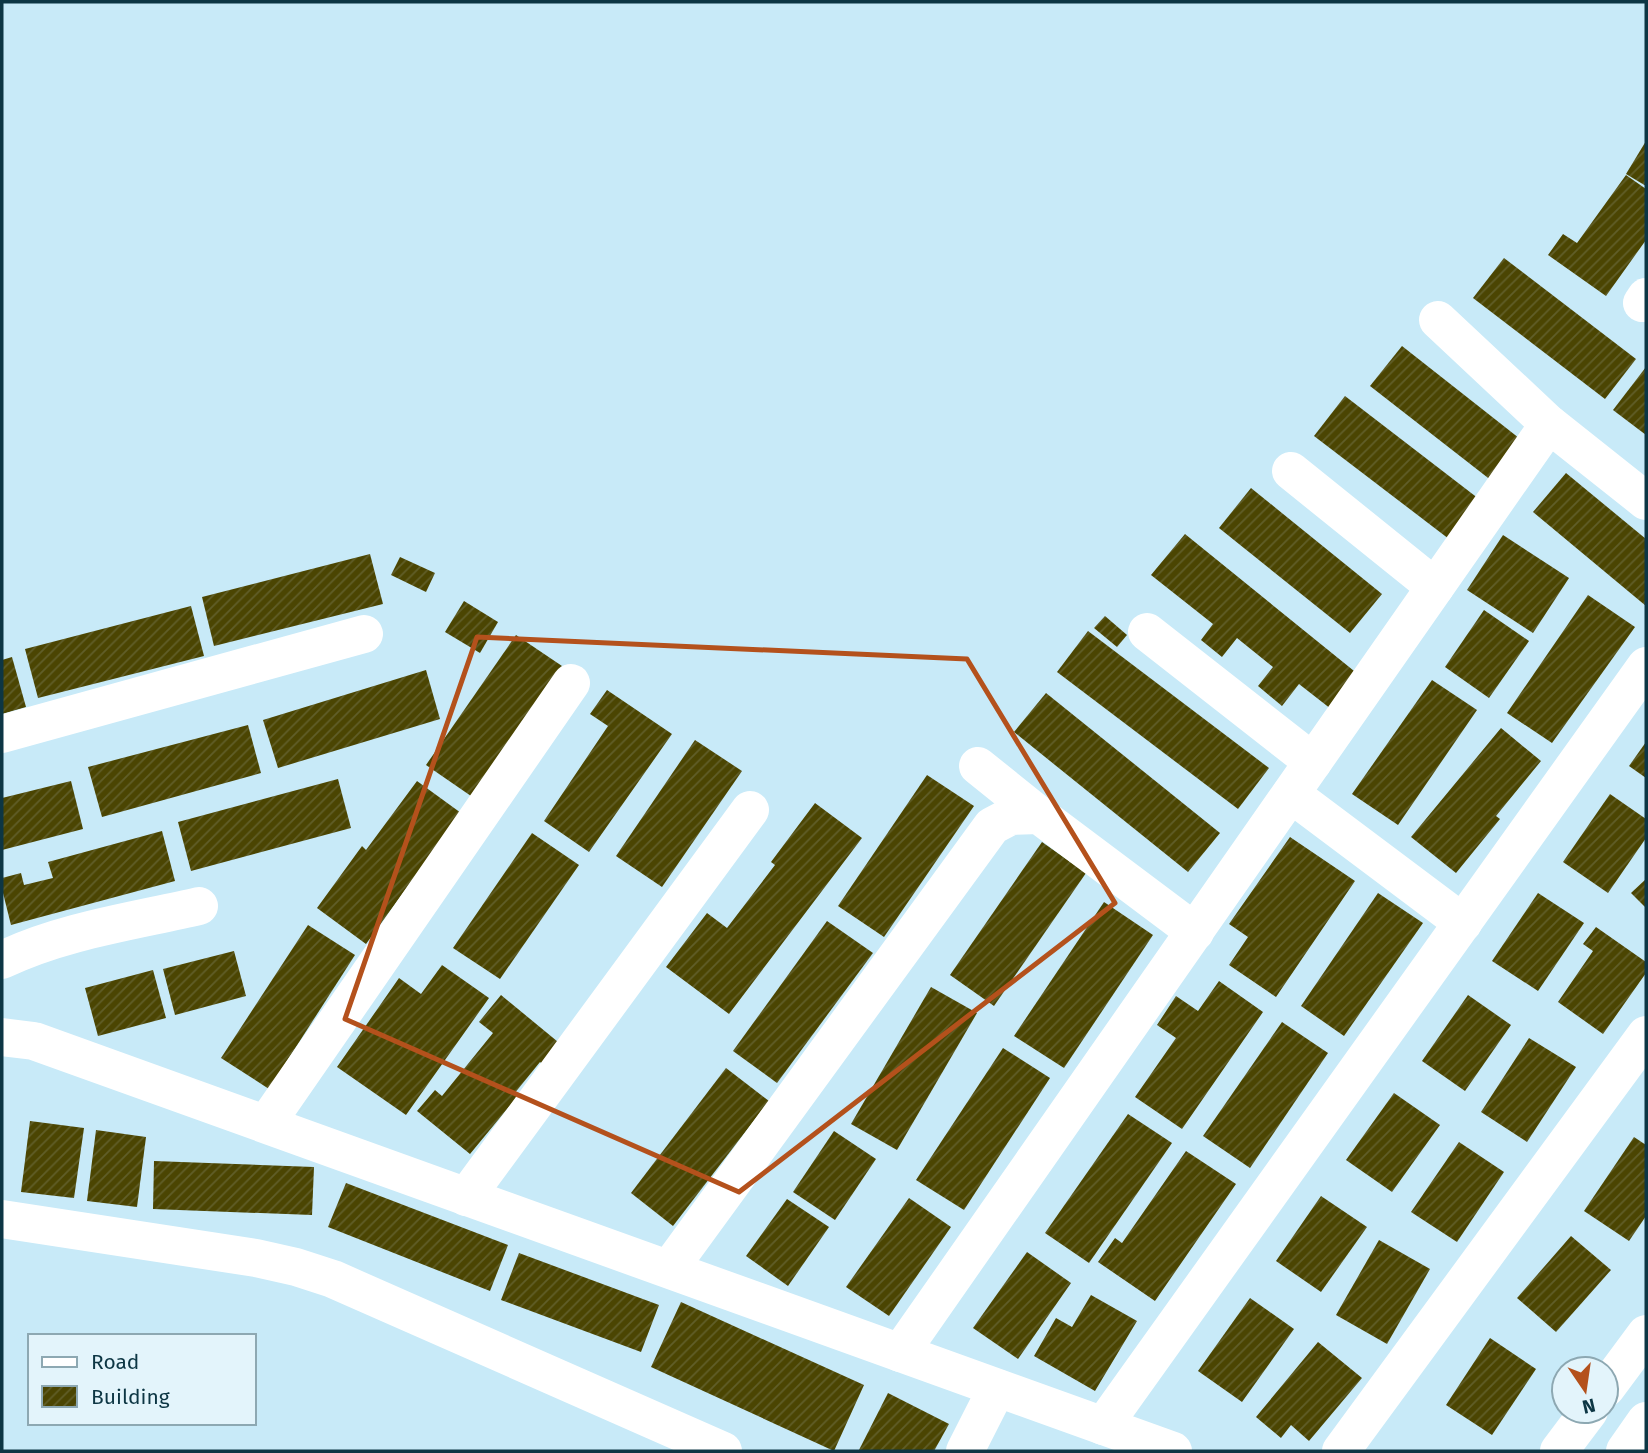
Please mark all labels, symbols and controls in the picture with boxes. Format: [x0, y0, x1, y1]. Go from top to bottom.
legend [28, 1334, 256, 1425]
text: Road [91, 1349, 139, 1375]
north arrow [1550, 1355, 1620, 1425]
text: Building [91, 1384, 170, 1410]
text: N [1580, 1393, 1597, 1419]

